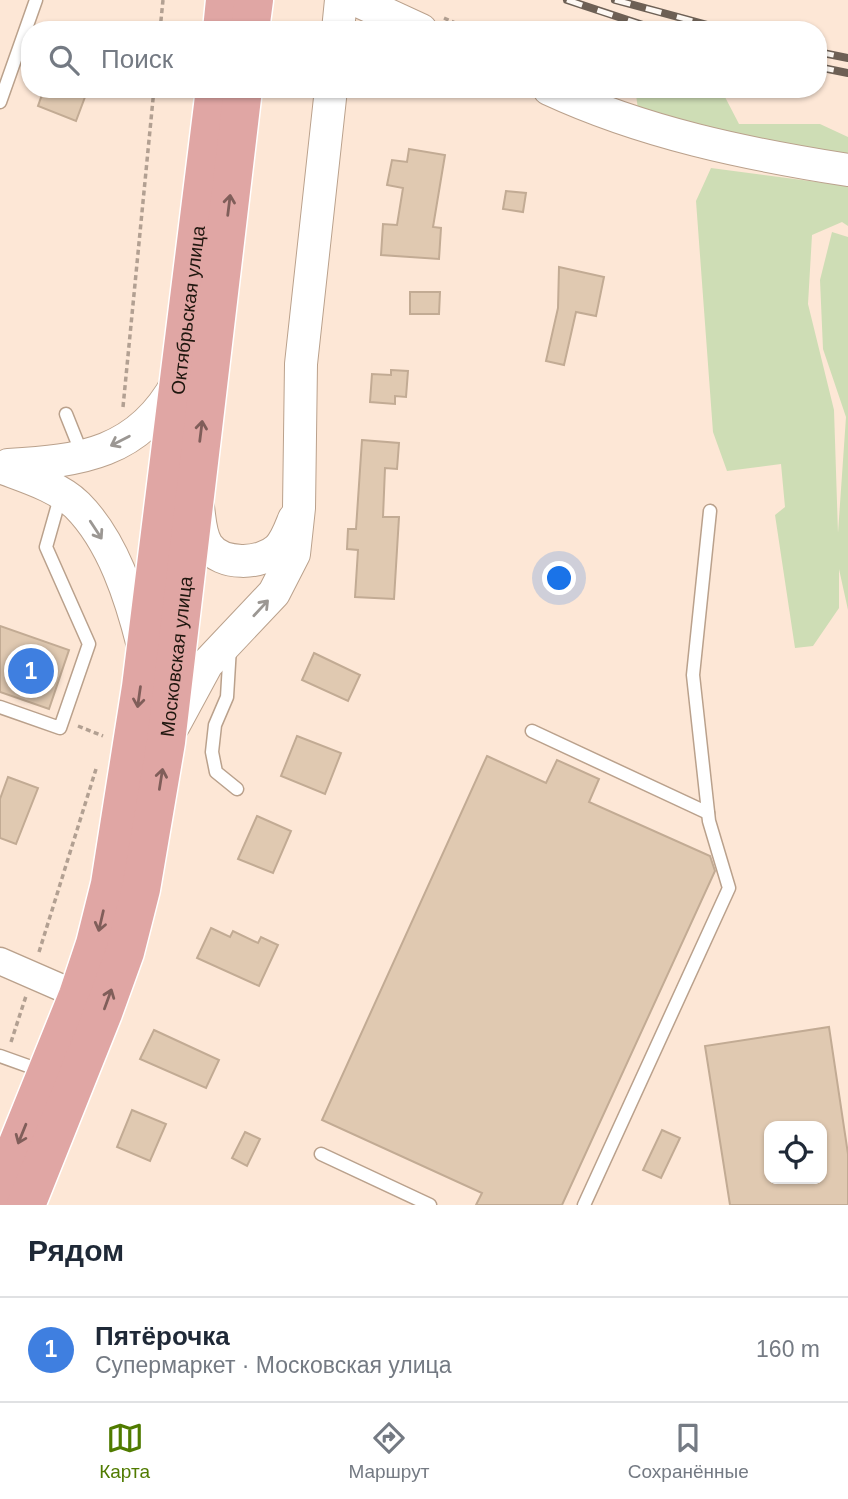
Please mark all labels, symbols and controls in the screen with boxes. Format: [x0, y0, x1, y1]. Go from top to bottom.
search box [21, 21, 827, 98]
icon: search [45, 41, 83, 79]
text: Поиск [101, 44, 173, 74]
one-way arrow [222, 194, 235, 217]
street label: Октябрьская улица [167, 224, 209, 396]
one-way arrow [195, 420, 208, 443]
one-way arrow [110, 435, 130, 449]
one-way arrow [88, 520, 103, 539]
your location [542, 561, 576, 595]
street label: Московская улица [156, 574, 196, 738]
one-way arrow [253, 599, 269, 617]
pin: 1 [8, 645, 54, 697]
one-way arrow [133, 685, 146, 708]
one-way arrow [154, 768, 167, 790]
one-way arrow [94, 909, 107, 932]
one-way arrow [103, 989, 115, 1011]
map controls [764, 1121, 827, 1184]
button: locate [764, 1121, 827, 1184]
one-way arrow [14, 1123, 27, 1144]
text: Рядом [28, 1234, 124, 1267]
text: Пятёрочка [95, 1321, 230, 1351]
text: 1 [45, 1336, 57, 1362]
text: 160 m [756, 1336, 820, 1362]
text: Супермаркет · Московская улица [95, 1352, 452, 1378]
tab: Карта [99, 1419, 150, 1483]
tab: Маршрут [348, 1419, 429, 1483]
tab: Сохранённые [628, 1419, 749, 1483]

